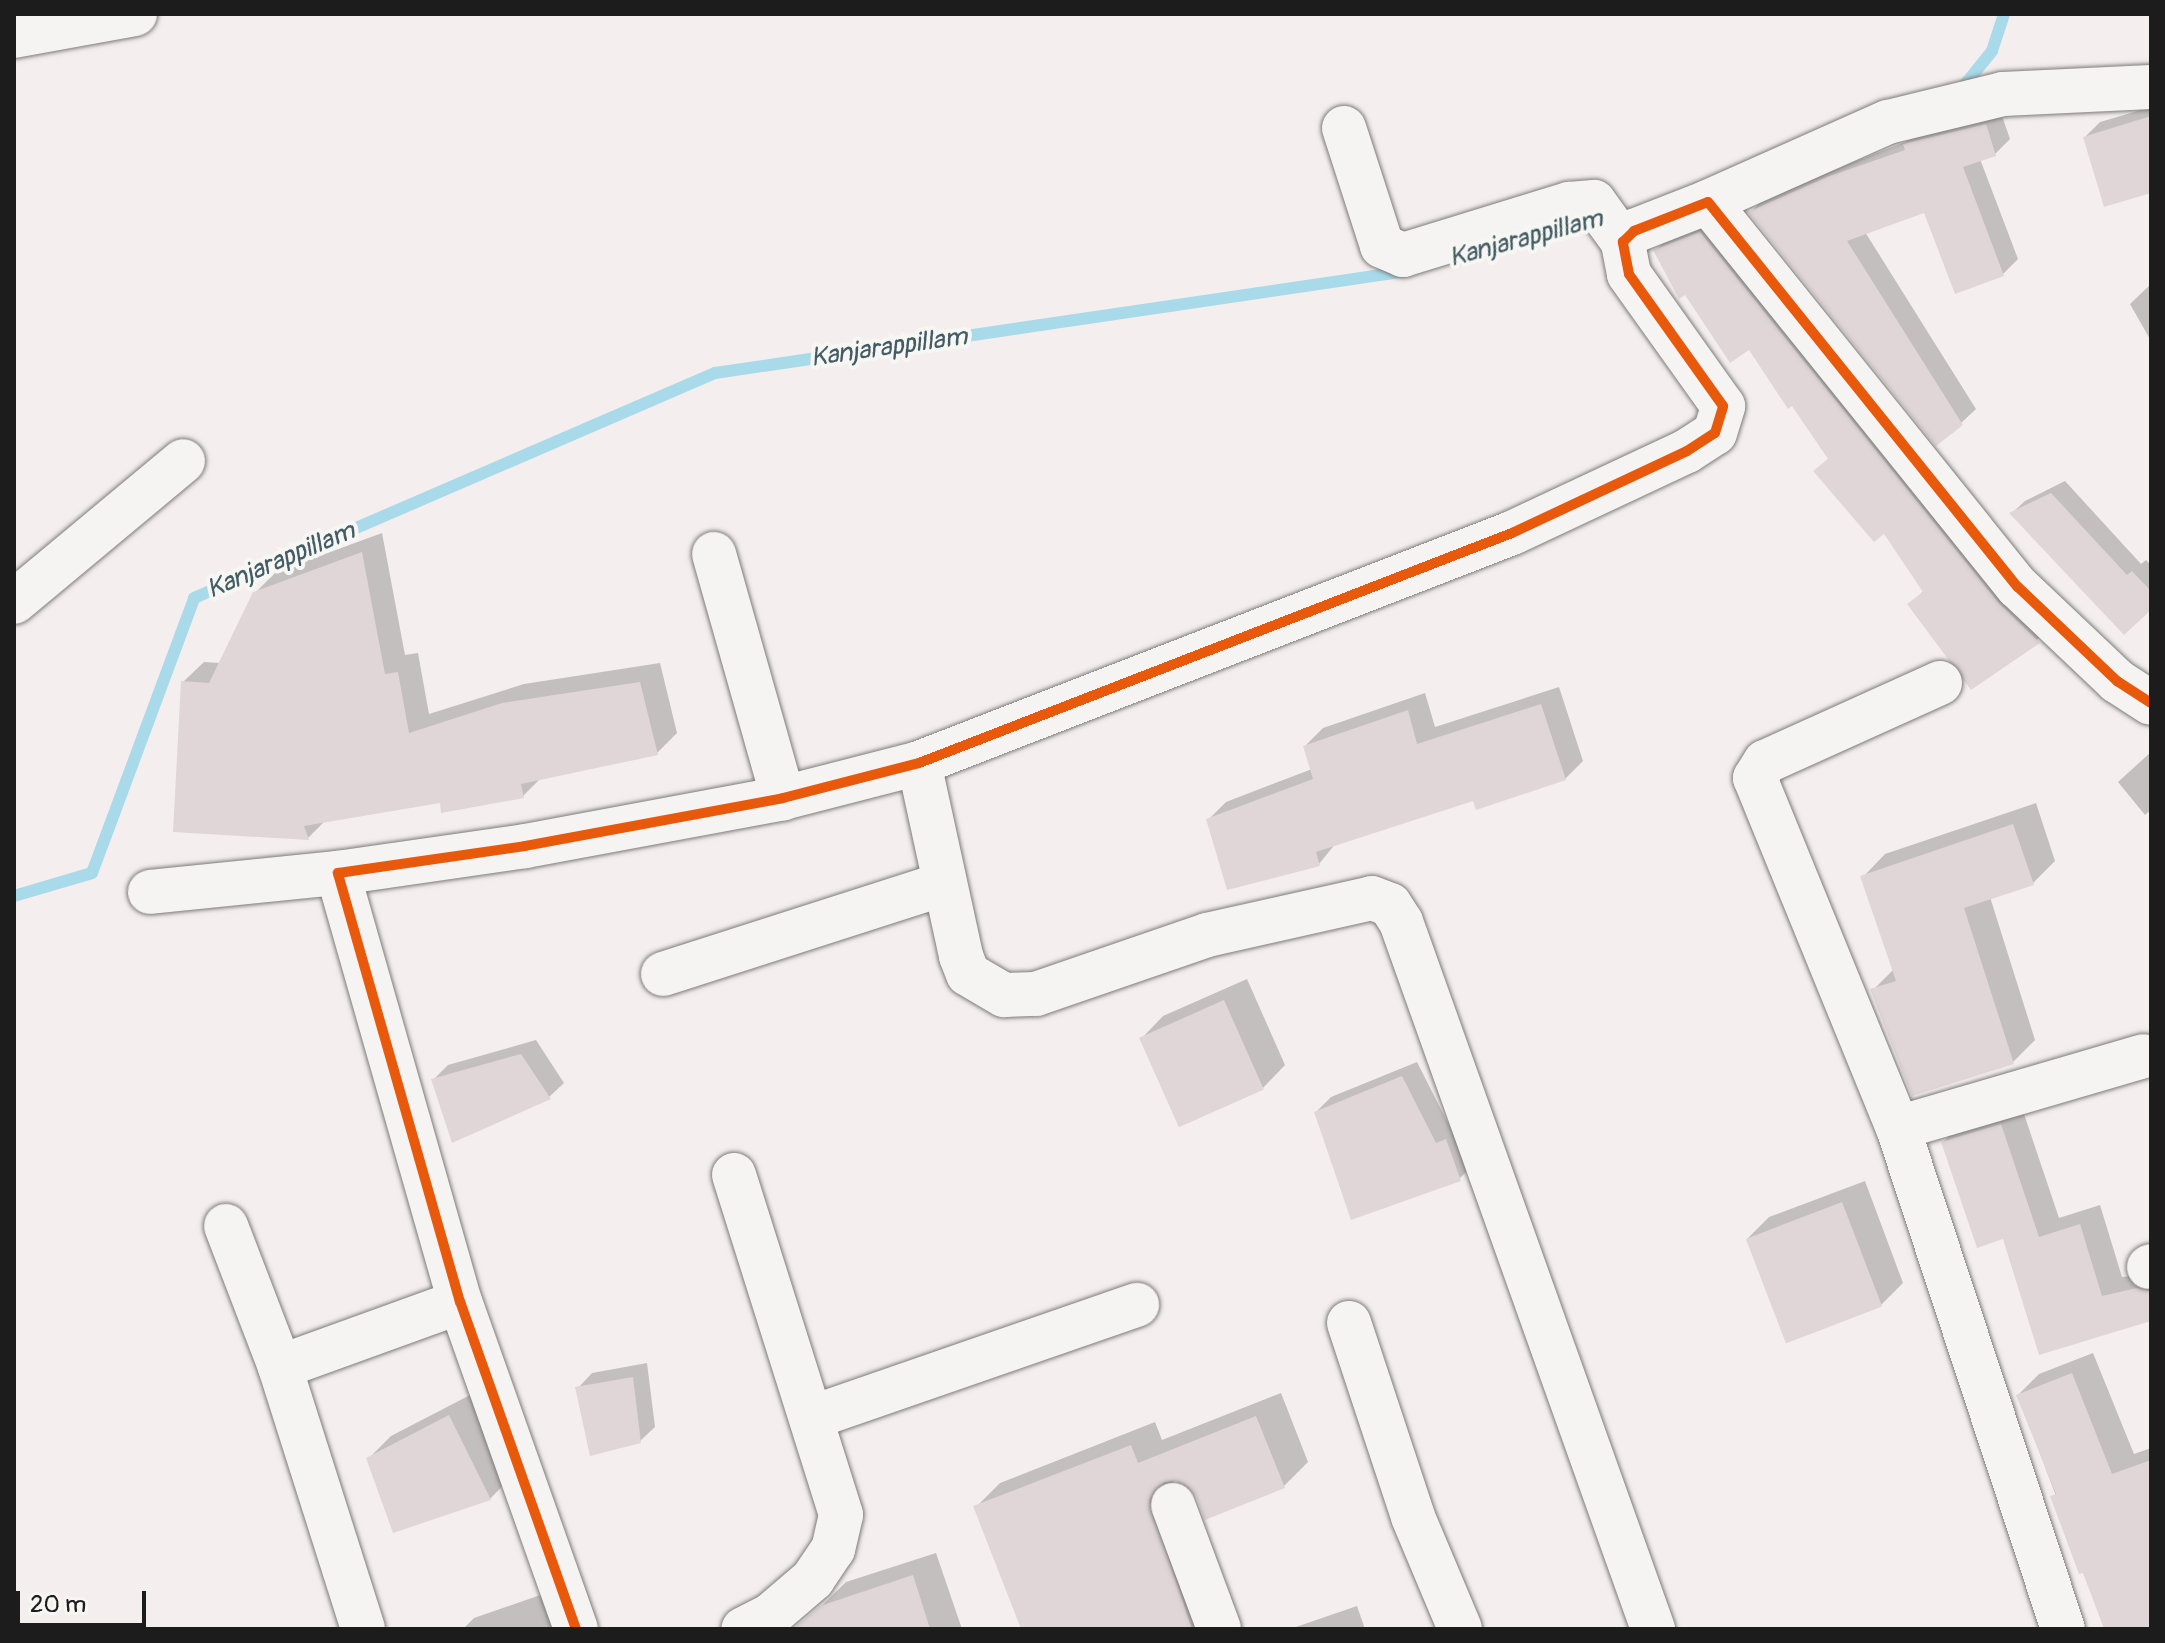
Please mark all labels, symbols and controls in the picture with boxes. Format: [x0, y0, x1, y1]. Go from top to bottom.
water label: Kanjarappillam [1446, 204, 1606, 274]
water label: Kanjarappillam [809, 322, 969, 374]
water label: Kanjarappillam [202, 516, 360, 606]
scale bar [20, 1575, 150, 1625]
text: 20 m [30, 1590, 86, 1619]

